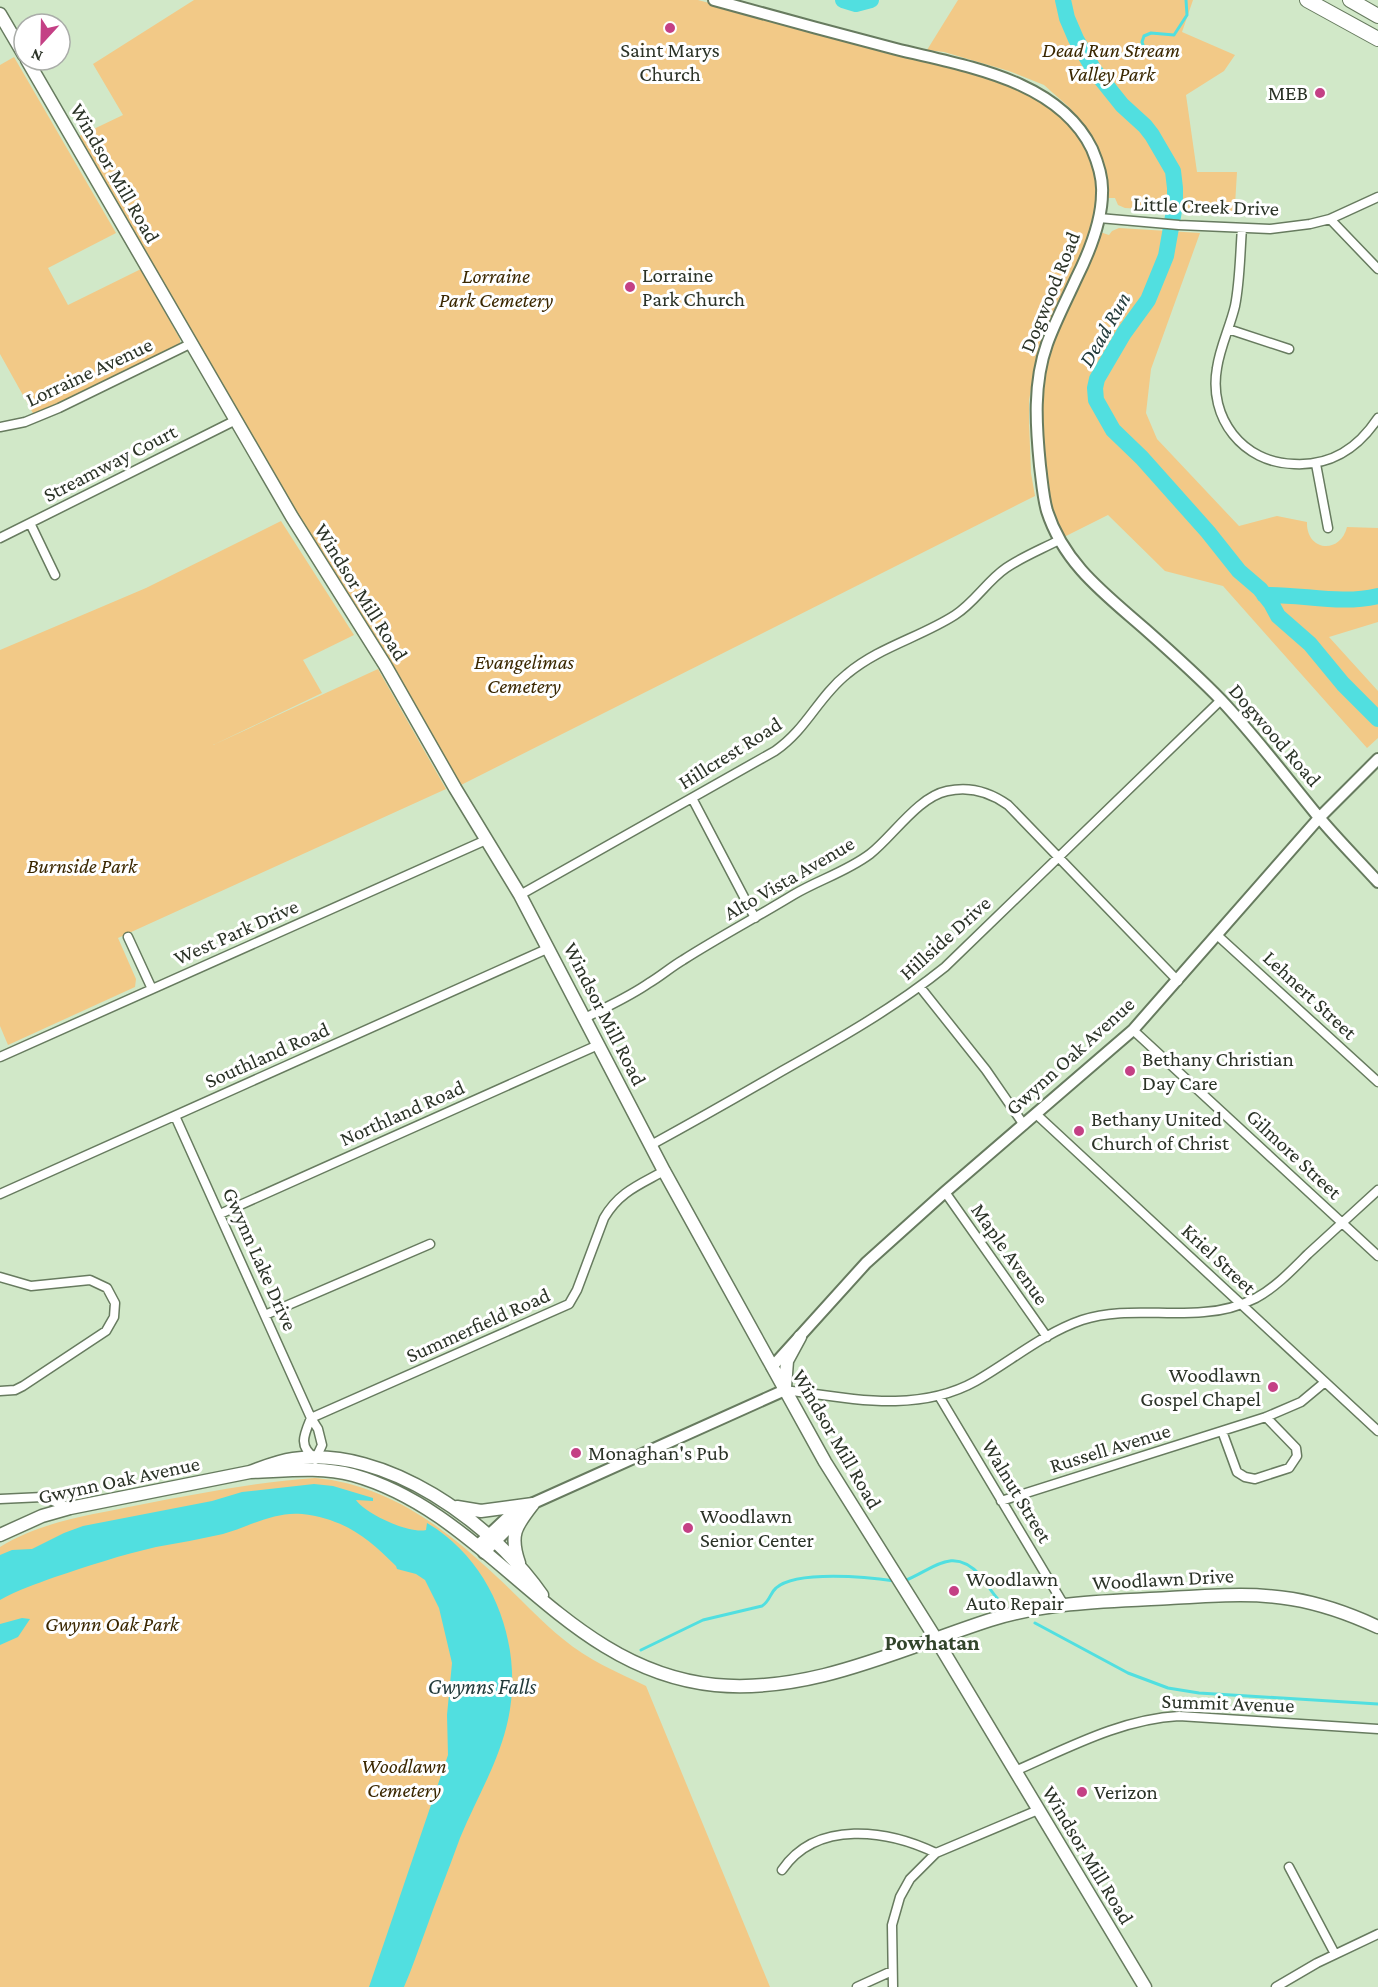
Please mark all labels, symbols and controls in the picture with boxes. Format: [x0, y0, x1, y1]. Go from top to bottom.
north arrow [12, 12, 72, 72]
marker: Saint Marys Church [663, 21, 677, 35]
place label: Saint Marys Church [620, 38, 720, 86]
park label: Dead Run Stream Valley Park [1042, 38, 1180, 86]
text: N [28, 45, 45, 65]
place label: MEB [1268, 81, 1308, 105]
marker: MEB [1313, 86, 1327, 100]
street label: Windsor Mill Road [65, 99, 165, 247]
street label: Little Creek Drive [1133, 191, 1279, 221]
street label: Dogwood Road [1015, 228, 1085, 356]
place label: Lorraine Park Church [642, 263, 745, 311]
park label: Lorraine Park Cemetery [439, 264, 553, 312]
marker: Lorraine Park Church [623, 280, 637, 294]
water label: Dead Run [1073, 288, 1136, 371]
street label: Lorraine Avenue [22, 332, 156, 412]
street label: Streamway Court [39, 419, 182, 507]
street label: Windsor Mill Road [309, 519, 413, 665]
park label: Evangelimas Cemetery [474, 650, 575, 698]
street label: Dogwood Road [1224, 679, 1326, 791]
street label: Hillcrest Road [674, 712, 786, 794]
street label: Alto Vista Avenue [720, 831, 858, 925]
park label: Burnside Park [27, 854, 138, 878]
street label: Hillside Drive [895, 891, 995, 985]
street label: West Park Drive [170, 894, 302, 970]
street label: Windsor Mill Road [559, 938, 651, 1090]
street label: Lehnert Street [1258, 946, 1362, 1045]
street label: Gwynn Oak Avenue [1001, 992, 1139, 1120]
street label: Southland Road [201, 1017, 333, 1093]
place label: Bethany Christian Day Care [1142, 1047, 1294, 1095]
marker: Bethany Christian Day Care [1123, 1064, 1137, 1078]
street label: Northland Road [336, 1075, 468, 1151]
street label: Gilmore Street [1242, 1104, 1347, 1205]
place label: Bethany United Church of Christ [1091, 1107, 1230, 1155]
marker: Bethany United Church of Christ [1072, 1124, 1086, 1138]
street label: Gwynn Lake Drive [218, 1184, 302, 1334]
street label: Maple Avenue [966, 1198, 1054, 1310]
street label: Kriel Street [1177, 1219, 1262, 1300]
street label: Summerfield Road [402, 1283, 554, 1367]
place label: Woodlawn Gospel Chapel [1140, 1363, 1261, 1411]
street label: Windsor Mill Road [787, 1365, 887, 1513]
marker: Woodlawn Gospel Chapel [1266, 1380, 1280, 1394]
street label: Russell Avenue [1047, 1418, 1173, 1478]
street label: Walnut Street [977, 1435, 1058, 1548]
place label: Monaghan's Pub [588, 1441, 729, 1465]
marker: Monaghan's Pub [569, 1446, 583, 1460]
street label: Gwynn Oak Avenue [36, 1451, 202, 1509]
place label: Woodlawn Senior Center [700, 1504, 814, 1552]
marker: Woodlawn Senior Center [681, 1521, 695, 1535]
street label: Woodlawn Drive [1092, 1563, 1234, 1595]
place label: Woodlawn Auto Repair [966, 1567, 1065, 1615]
marker: Woodlawn Auto Repair [947, 1584, 961, 1598]
park label: Gwynn Oak Park [45, 1612, 180, 1636]
district label: Powhatan [884, 1630, 980, 1655]
water label: Gwynns Falls [428, 1674, 536, 1699]
street label: Summit Avenue [1161, 1689, 1295, 1717]
park label: Woodlawn Cemetery [361, 1754, 447, 1802]
place label: Verizon [1094, 1780, 1158, 1804]
street label: Windsor Mill Road [1037, 1781, 1139, 1929]
marker: Verizon [1075, 1785, 1089, 1799]

